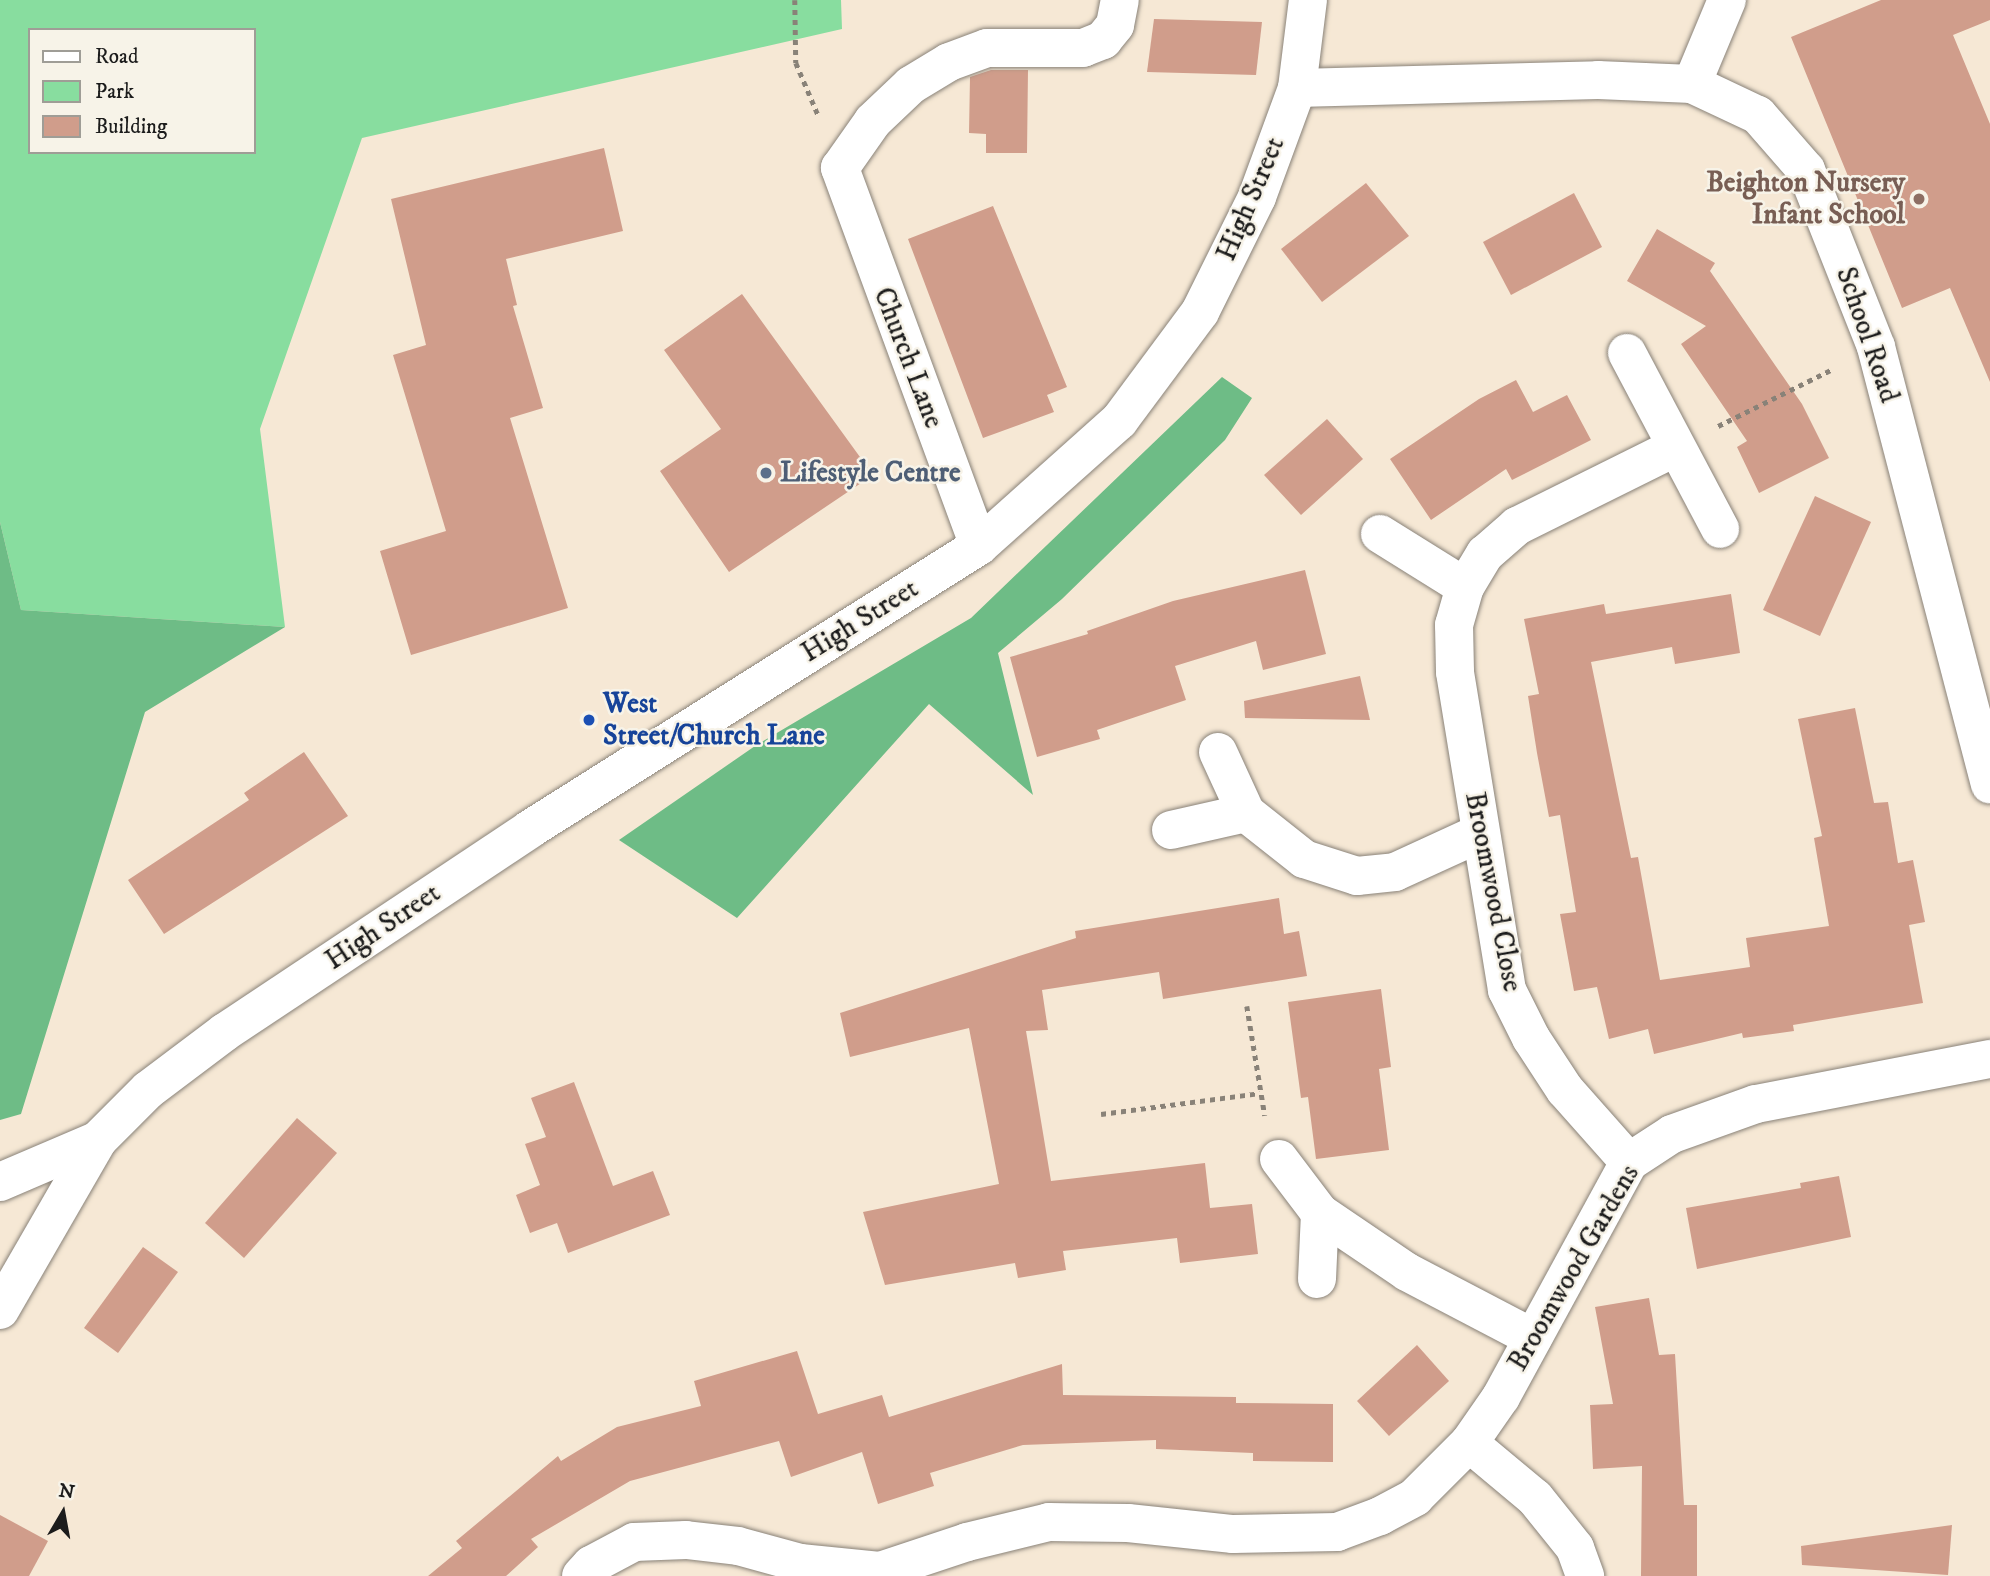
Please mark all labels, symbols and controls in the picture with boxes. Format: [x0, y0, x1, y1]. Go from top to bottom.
legend [28, 28, 256, 154]
text: Road [95, 44, 139, 70]
text: Park [95, 79, 134, 105]
text: Building [95, 114, 167, 140]
street label: High Street [1210, 132, 1292, 266]
place label: Beighton Nursery Infant School [1706, 166, 1905, 232]
marker: Beighton Nursery Infant School [1911, 191, 1927, 207]
street label: School Road [1828, 263, 1906, 407]
street label: Church Lane [866, 283, 950, 433]
place label: Lifestyle Centre [780, 456, 960, 490]
marker: Lifestyle Centre [758, 465, 774, 481]
street label: High Street [795, 572, 925, 670]
place label: West Street/Church Lane [603, 687, 825, 753]
marker: West Street/Church Lane [581, 712, 597, 728]
street label: Broomwood Close [1457, 789, 1529, 995]
street label: High Street [319, 876, 447, 978]
street label: Broomwood Gardens [1501, 1159, 1647, 1377]
north arrow [28, 1478, 98, 1548]
text: N [57, 1479, 76, 1505]

